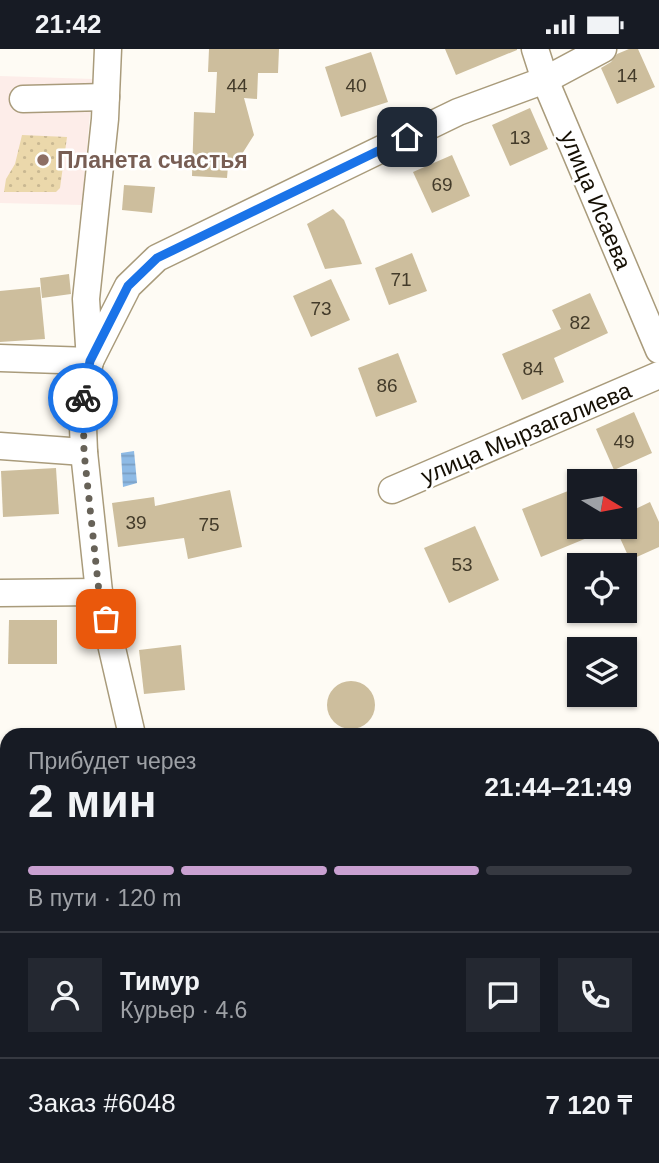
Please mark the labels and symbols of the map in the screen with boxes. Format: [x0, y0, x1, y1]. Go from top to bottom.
house number: 14 [616, 65, 638, 86]
house number: 44 [226, 75, 248, 96]
house number: 40 [345, 75, 367, 96]
pin [377, 107, 437, 167]
house number: 13 [509, 127, 531, 148]
street label: улица Исаева [555, 127, 637, 273]
place label: Планета счастья [57, 147, 248, 173]
marker: Планета счастья [35, 152, 51, 168]
house number: 69 [431, 174, 453, 195]
house number: 71 [390, 269, 412, 290]
house number: 73 [310, 298, 332, 319]
house number: 82 [569, 312, 591, 333]
house number: 84 [522, 358, 544, 379]
courier [48, 363, 118, 433]
house number: 86 [376, 375, 398, 396]
street label: улица Мырзагалиева [417, 377, 635, 489]
house number: 49 [613, 431, 635, 452]
north arrow [567, 469, 637, 539]
house number: 39 [125, 512, 147, 533]
house number: 75 [198, 514, 220, 535]
house number: 53 [451, 554, 473, 575]
pin [76, 589, 136, 649]

